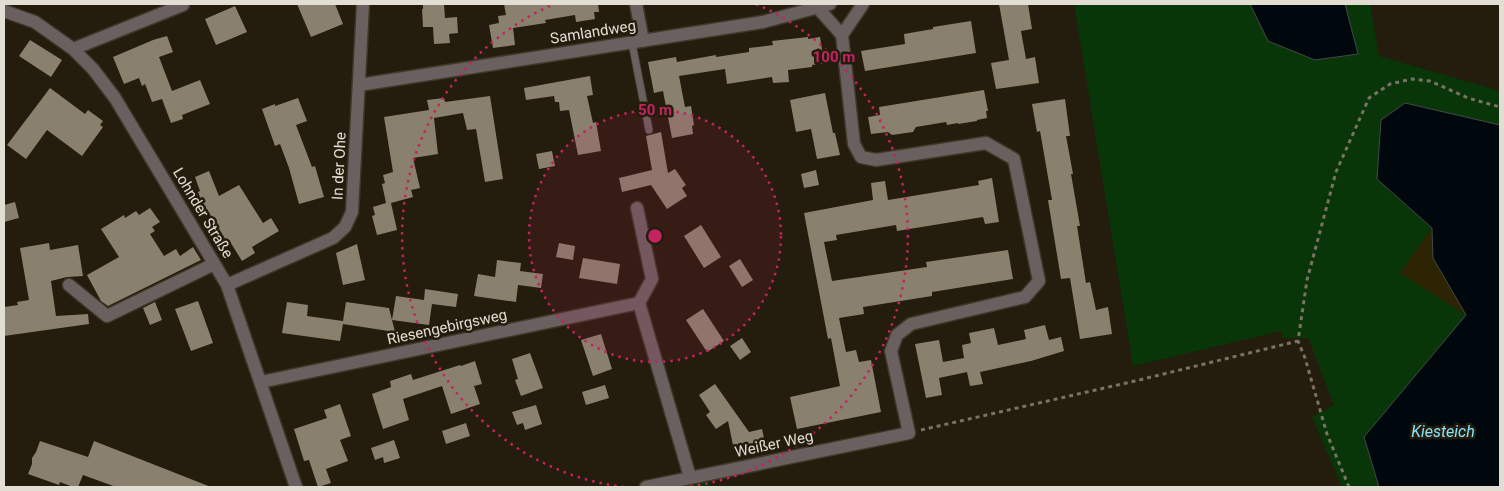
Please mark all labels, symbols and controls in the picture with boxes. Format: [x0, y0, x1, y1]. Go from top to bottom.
street label: Samlandweg [549, 16, 637, 48]
text: 100 m [813, 48, 855, 66]
text: 50 m [638, 101, 672, 119]
street label: In der Ohe [328, 132, 350, 200]
street label: Lohnder Straße [169, 165, 237, 261]
centre of rings [646, 227, 664, 245]
street label: Riesengebirgsweg [385, 306, 509, 348]
water label: Kiesteich [1411, 422, 1475, 441]
street label: Weißer Weg [733, 427, 815, 461]

